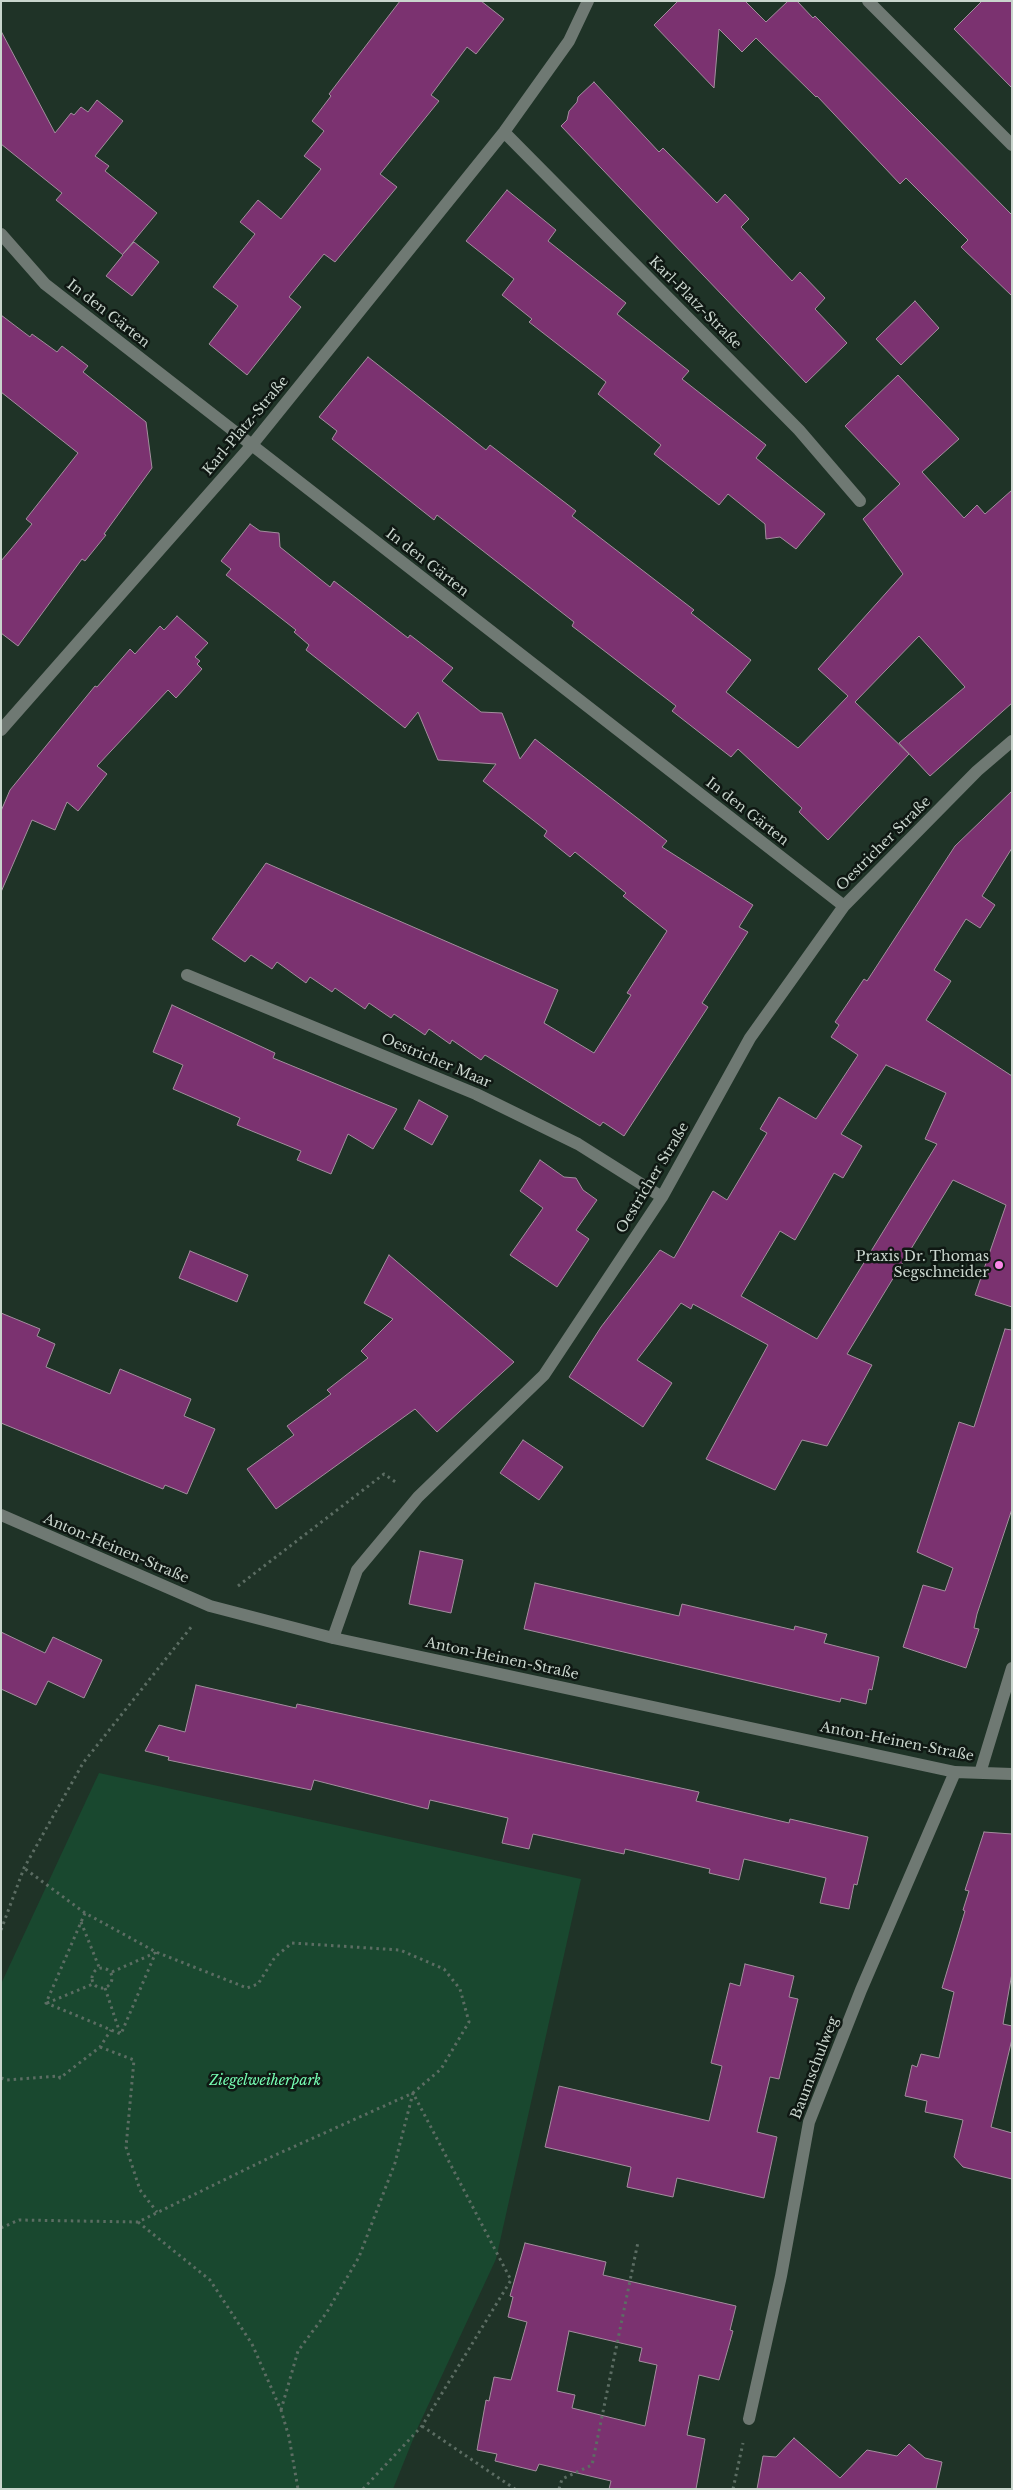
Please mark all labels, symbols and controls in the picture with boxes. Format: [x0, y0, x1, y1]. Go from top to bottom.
street label: Karl-Platz-Straße [645, 253, 745, 353]
street label: In den Gärten [63, 277, 153, 351]
street label: Karl-Platz-Straße [200, 373, 292, 479]
street label: In den Gärten [382, 526, 472, 600]
street label: In den Gärten [702, 775, 792, 849]
street label: Oestricher Straße [833, 793, 935, 895]
street label: Oestricher Maar [379, 1030, 493, 1092]
street label: Oestricher Straße [613, 1119, 693, 1237]
place label: Praxis Dr. Thomas Segschneider [856, 1249, 989, 1282]
marker: Praxis Dr. Thomas Segschneider [993, 1259, 1005, 1271]
street label: Anton-Heinen-Straße [41, 1511, 191, 1587]
street label: Anton-Heinen-Straße [424, 1635, 580, 1683]
street label: Anton-Heinen-Straße [819, 1719, 975, 1765]
street label: Baumschulweg [788, 2014, 842, 2122]
park label: Ziegelweiherpark [209, 2073, 321, 2089]

